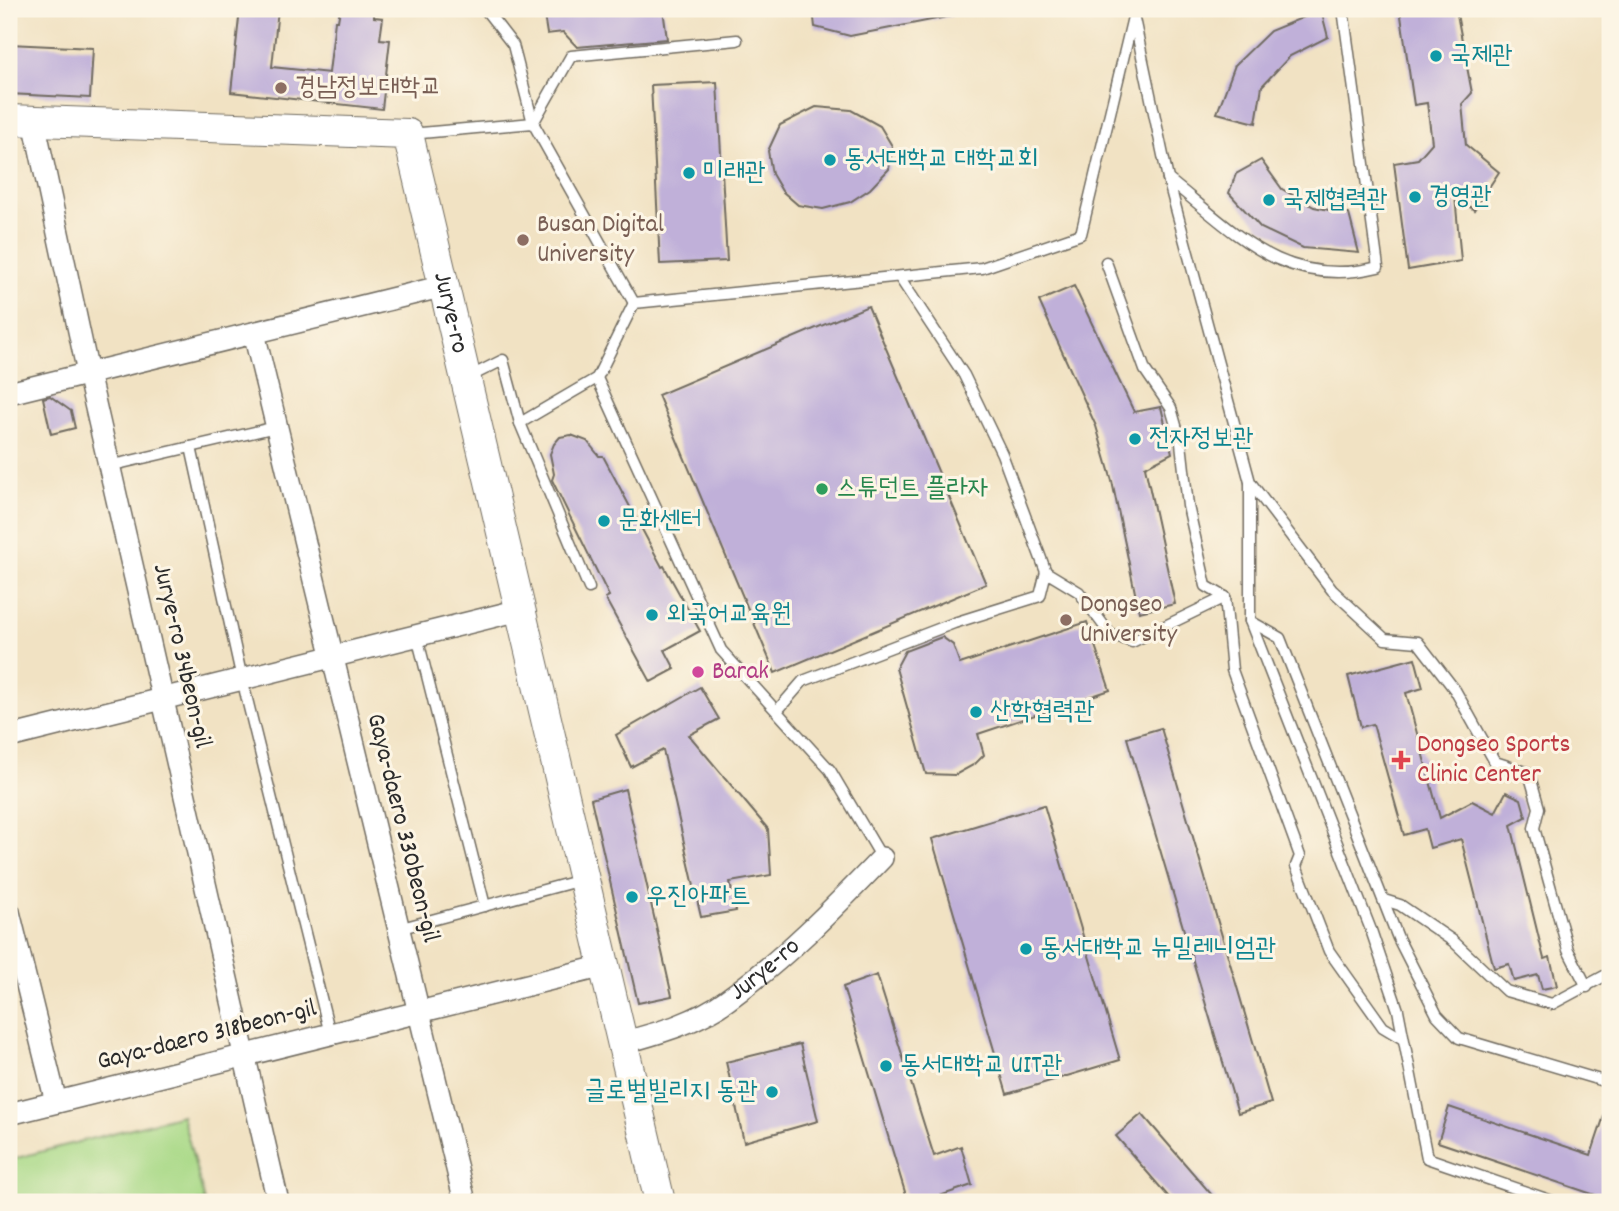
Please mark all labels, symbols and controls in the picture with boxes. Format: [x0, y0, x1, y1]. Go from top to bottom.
place label: 국제관 [1450, 38, 1513, 75]
marker: 국제관 [1428, 48, 1444, 64]
place label: 경남정보대학교 [295, 70, 441, 107]
marker: 경남정보대학교 [273, 80, 289, 96]
place label: 동서대학교 대학교회 [844, 142, 1038, 179]
marker: 동서대학교 대학교회 [822, 152, 838, 168]
place label: 미래관 [703, 155, 766, 192]
marker: 미래관 [681, 165, 697, 181]
place label: 경영관 [1429, 179, 1492, 216]
place label: 국제협력관 [1283, 182, 1388, 219]
marker: 경영관 [1407, 189, 1423, 205]
marker: 국제협력관 [1261, 192, 1277, 208]
place label: Busan Digital University [537, 207, 664, 274]
marker: Busan Digital University [515, 232, 531, 248]
street label: Jurye-ro [423, 268, 478, 357]
place label: 전자정보관 [1149, 421, 1254, 458]
marker: 전자정보관 [1127, 431, 1143, 447]
place label: 스튜던트 플라자 [836, 471, 988, 508]
marker: 스튜던트 플라자 [814, 481, 830, 497]
place label: 문화센터 [618, 503, 702, 540]
marker: 문화센터 [596, 513, 612, 529]
street label: Jurye-ro 34beon-gil [142, 560, 220, 752]
place label: Dongseo University [1080, 587, 1178, 654]
place label: 외국어교육원 [666, 597, 792, 634]
marker: 외국어교육원 [644, 607, 660, 623]
marker: Dongseo University [1058, 612, 1074, 628]
place label: Barak [712, 654, 769, 691]
marker: Barak [690, 664, 706, 680]
place label: 산학협력관 [990, 694, 1095, 731]
marker: 산학협력관 [968, 704, 984, 720]
street label: Gaya-daero 330beon-gil [356, 710, 448, 946]
place label: Dongseo Sports Clinic Center [1417, 727, 1571, 794]
marker: Dongseo Sports Clinic Center [1391, 750, 1411, 770]
place label: 우진아파트 [646, 879, 751, 916]
marker: 우진아파트 [624, 889, 640, 905]
street label: Jurye-ro [722, 929, 809, 1010]
place label: 동서대학교 뉴밀레니엄관 [1040, 931, 1276, 968]
marker: 동서대학교 뉴밀레니엄관 [1018, 941, 1034, 957]
street label: Gaya-daero 318beon-gil [93, 991, 321, 1081]
place label: 동서대학교 UIT관 [900, 1048, 1063, 1085]
marker: 동서대학교 UIT관 [878, 1058, 894, 1074]
place label: 글로벌빌리지 동관 [585, 1074, 758, 1111]
marker: 글로벌빌리지 동관 [764, 1084, 780, 1100]

